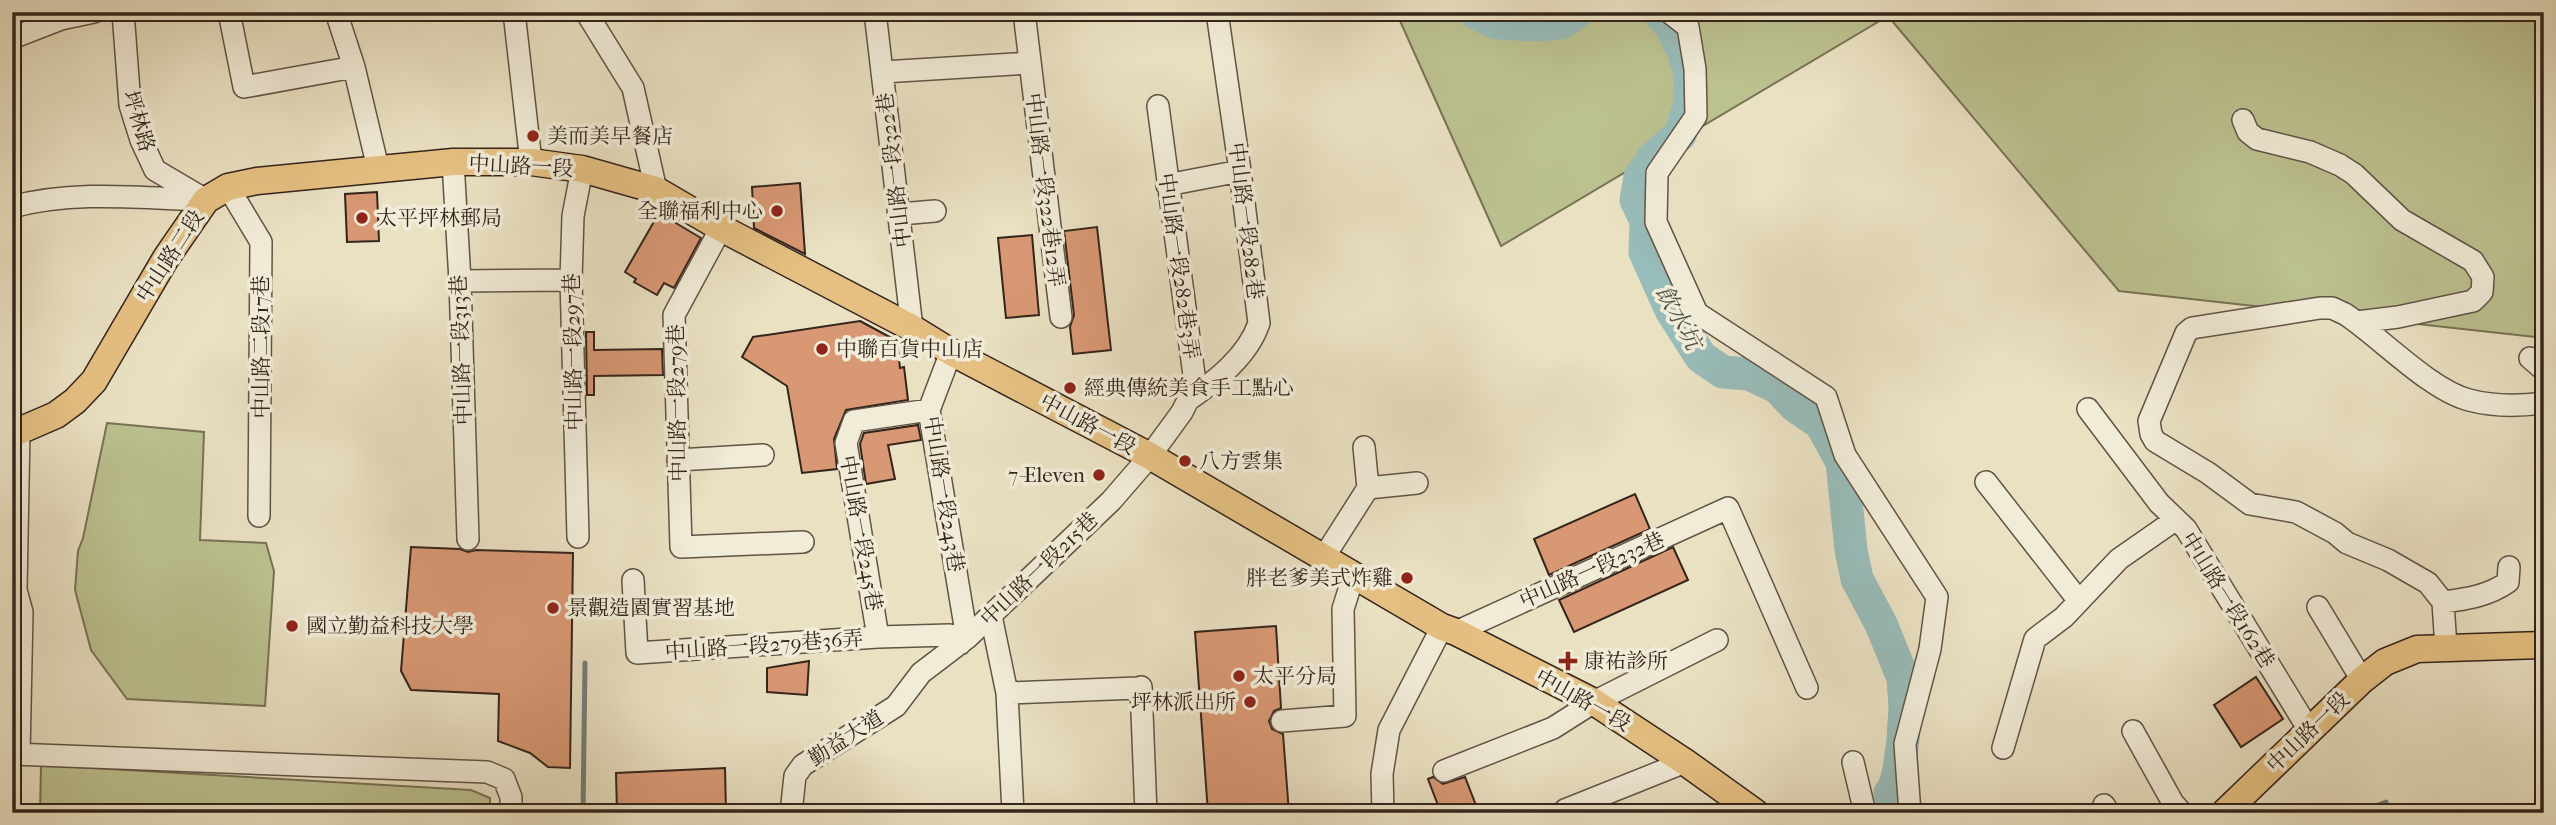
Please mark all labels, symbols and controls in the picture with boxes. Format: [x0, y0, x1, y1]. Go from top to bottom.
street label: 坪林路 [119, 87, 159, 155]
street label: 中山路一段322巷 [873, 91, 915, 249]
street label: 中山路一段322巷12弄 [1021, 92, 1069, 288]
place label: 美而美早餐店 [547, 124, 673, 148]
marker: 美而美早餐店 [525, 128, 541, 144]
street label: 中山路一段282巷 [1224, 141, 1268, 301]
street label: 中山路一段 [468, 151, 574, 181]
street label: 中山路一段282巷3弄 [1154, 171, 1204, 361]
place label: 全聯福利中心 [637, 199, 763, 223]
marker: 全聯福利中心 [769, 203, 785, 219]
street label: 中山路二段 [131, 205, 209, 307]
place label: 太平坪林郵局 [376, 206, 502, 230]
marker: 太平坪林郵局 [354, 210, 370, 226]
street label: 中山路一段297巷 [560, 273, 586, 431]
street label: 中山路一段313巷 [446, 274, 476, 426]
street label: 中山路二段17巷 [249, 275, 273, 419]
water label: 飲水坑 [1650, 281, 1709, 357]
street label: 中山路一段279巷 [664, 324, 690, 482]
place label: 中聯百貨中山店 [836, 337, 983, 361]
marker: 中聯百貨中山店 [814, 341, 830, 357]
place label: 經典傳統美食手工點心 [1084, 376, 1294, 400]
marker: 經典傳統美食手工點心 [1062, 380, 1078, 396]
street label: 中山路一段 [1036, 389, 1140, 459]
street label: 中山路一段243巷 [920, 414, 968, 574]
place label: 八方雲集 [1199, 449, 1283, 473]
street label: 中山路一段245巷 [835, 453, 887, 613]
marker: 八方雲集 [1177, 453, 1193, 469]
place label: 7-Eleven [1008, 463, 1085, 487]
marker: 7-Eleven [1091, 467, 1107, 483]
street label: 中山路一段215巷 [976, 507, 1102, 631]
street label: 中山路一段232巷 [1516, 527, 1668, 613]
street label: 中山路一段162巷 [2177, 528, 2279, 672]
place label: 胖老爹美式炸雞 [1246, 566, 1393, 590]
marker: 胖老爹美式炸雞 [1399, 570, 1415, 586]
place label: 景觀造園實習基地 [567, 596, 735, 620]
marker: 景觀造園實習基地 [545, 600, 561, 616]
place label: 國立勤益科技大學 [306, 614, 474, 638]
marker: 國立勤益科技大學 [284, 618, 300, 634]
street label: 中山路一段279巷36弄 [664, 626, 864, 664]
place label: 康祐診所 [1584, 649, 1668, 673]
marker: 康祐診所 [1558, 651, 1578, 671]
place label: 太平分局 [1253, 664, 1337, 688]
street label: 中山路一段 [1531, 664, 1635, 736]
marker: 太平分局 [1231, 668, 1247, 684]
street label: 中山路一段 [2262, 687, 2354, 777]
place label: 坪林派出所 [1131, 690, 1236, 714]
marker: 坪林派出所 [1242, 694, 1258, 710]
street label: 勤益大道 [804, 705, 888, 771]

